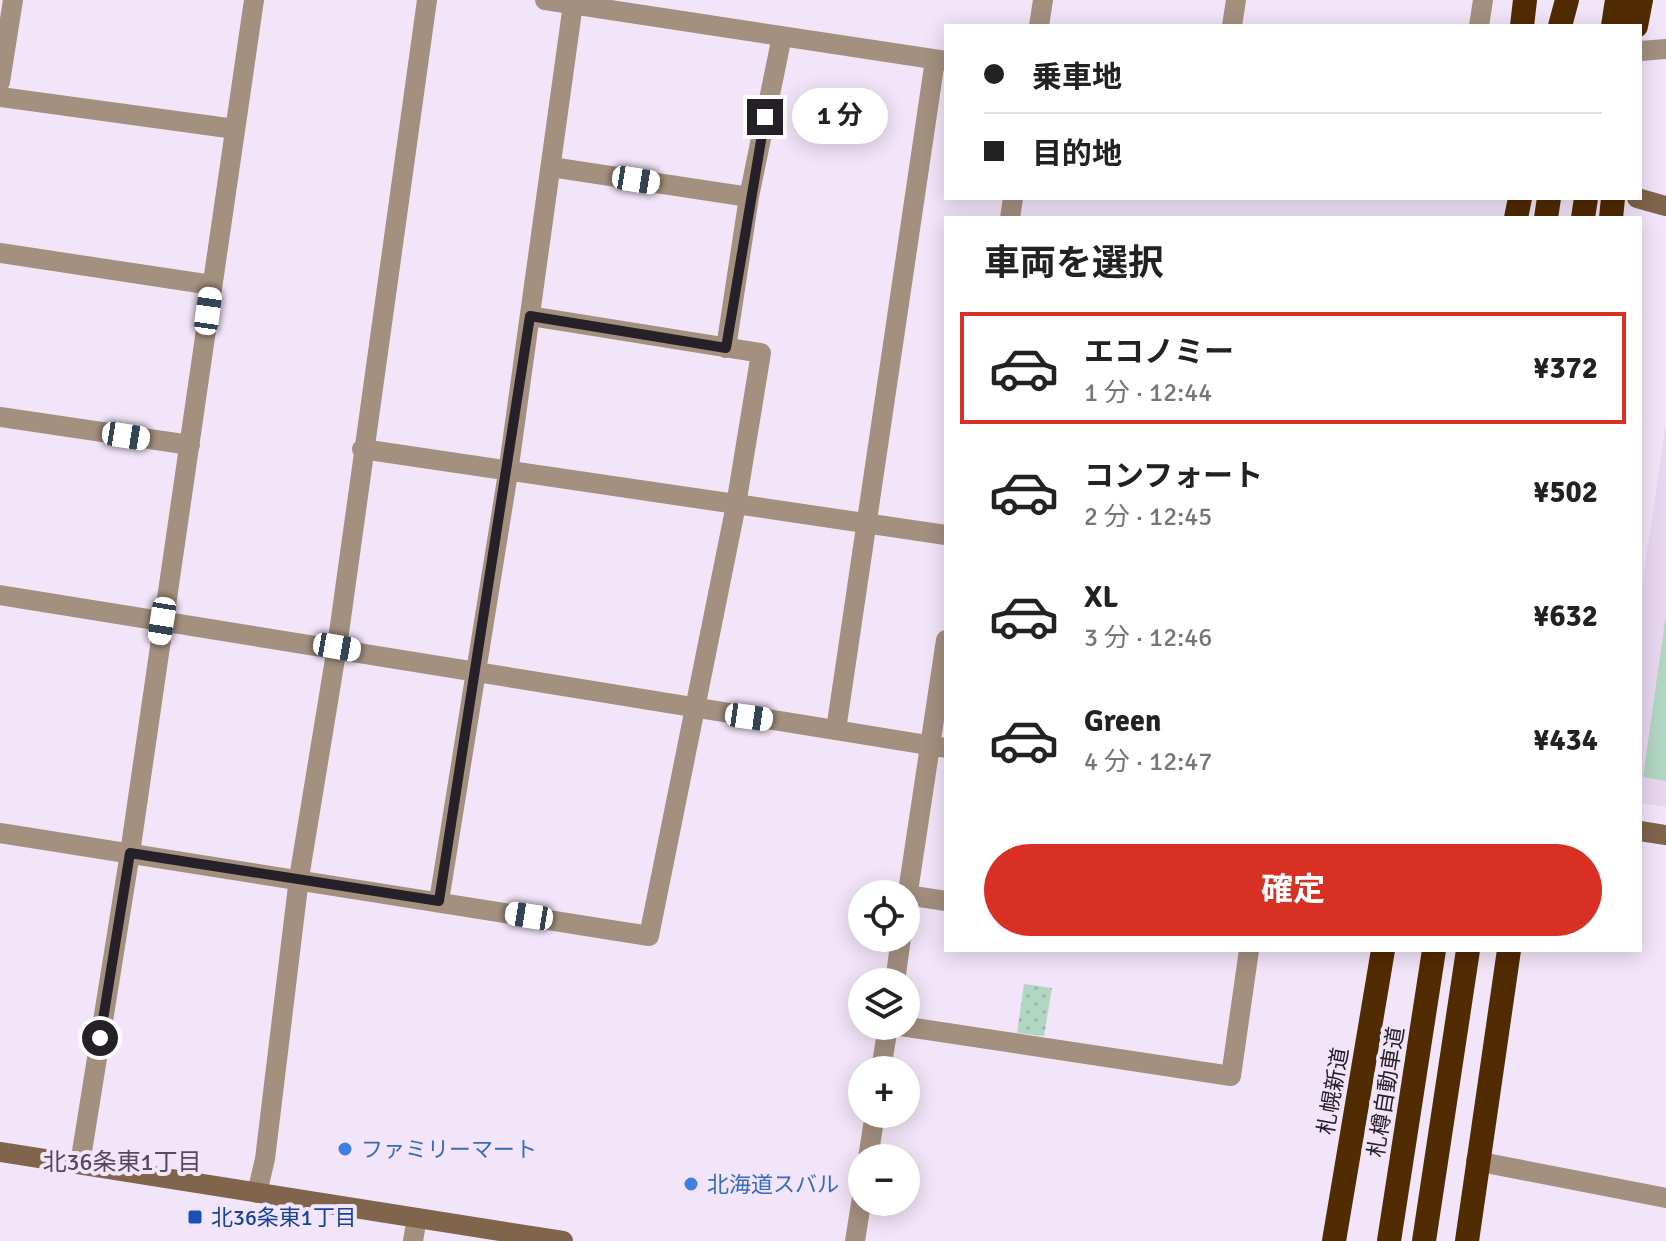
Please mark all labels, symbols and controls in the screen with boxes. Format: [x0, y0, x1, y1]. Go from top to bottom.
text: 乗車地 [1032, 59, 1122, 96]
callout: 1 分 [793, 89, 889, 145]
route end [747, 99, 783, 135]
text: 1 分 [817, 100, 863, 132]
text: 目的地 [1032, 136, 1122, 173]
car [610, 164, 662, 196]
text: 車両を選択 [984, 241, 1164, 286]
car [193, 286, 223, 336]
icon: car [988, 332, 1060, 404]
text: エコノミー [1084, 334, 1234, 371]
text: ¥372 [1533, 350, 1598, 387]
text: 1 分 · 12:44 [1084, 377, 1212, 409]
car [100, 420, 152, 452]
icon: car [988, 456, 1060, 528]
text: コンフォート [1084, 458, 1263, 495]
text: ¥502 [1533, 474, 1598, 511]
text: 2 分 · 12:45 [1084, 501, 1212, 533]
text: XL [1084, 579, 1118, 616]
icon: car [988, 580, 1060, 652]
car [146, 595, 178, 647]
text: ¥632 [1533, 598, 1598, 635]
text: 3 分 · 12:46 [1084, 622, 1212, 654]
car [311, 631, 363, 663]
car [724, 702, 774, 732]
text: Green [1084, 703, 1161, 740]
icon: car [988, 704, 1060, 776]
text: ¥434 [1533, 722, 1598, 759]
text: 4 分 · 12:47 [1084, 746, 1212, 778]
button: 確定 [984, 844, 1602, 936]
map controls [848, 880, 920, 1216]
button: locate [848, 880, 920, 952]
car [503, 900, 555, 932]
button: layers [848, 968, 920, 1040]
route start [82, 1020, 118, 1056]
street label: 札樽自動車道 [1362, 1025, 1410, 1159]
street label: 札幌新道 [1312, 1045, 1354, 1137]
button: + [848, 1056, 920, 1128]
place label: ファミリーマート [361, 1136, 537, 1163]
marker: ファミリーマート [336, 1140, 354, 1158]
button: − [848, 1144, 920, 1216]
district label: 北36条東1丁目 [43, 1147, 201, 1177]
place label: 北海道スバル [707, 1171, 839, 1198]
marker: 北海道スバル [682, 1175, 700, 1193]
place label: 北36条東1丁目 [211, 1204, 357, 1231]
marker: 北36条東1丁目 [186, 1208, 204, 1226]

